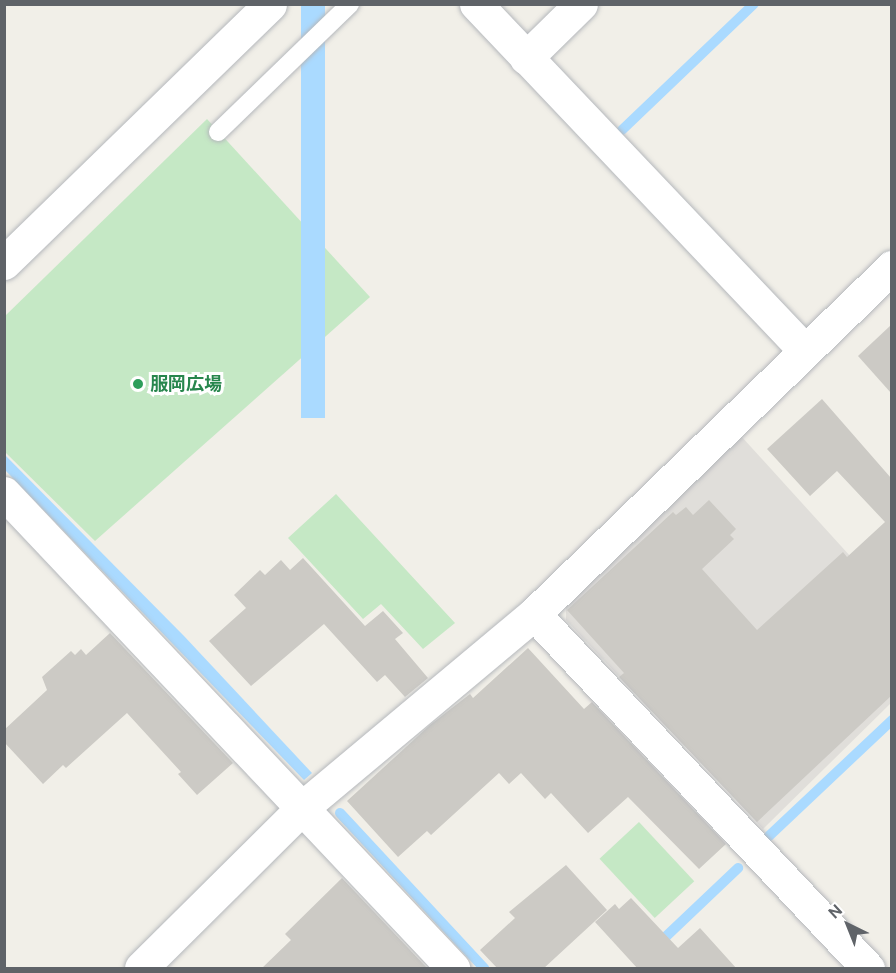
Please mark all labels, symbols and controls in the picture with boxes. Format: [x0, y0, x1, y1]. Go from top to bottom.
place label: 服岡広場 [150, 373, 222, 395]
marker: 服岡広場 [131, 377, 145, 391]
north arrow [818, 895, 878, 955]
text: N [824, 900, 847, 923]

